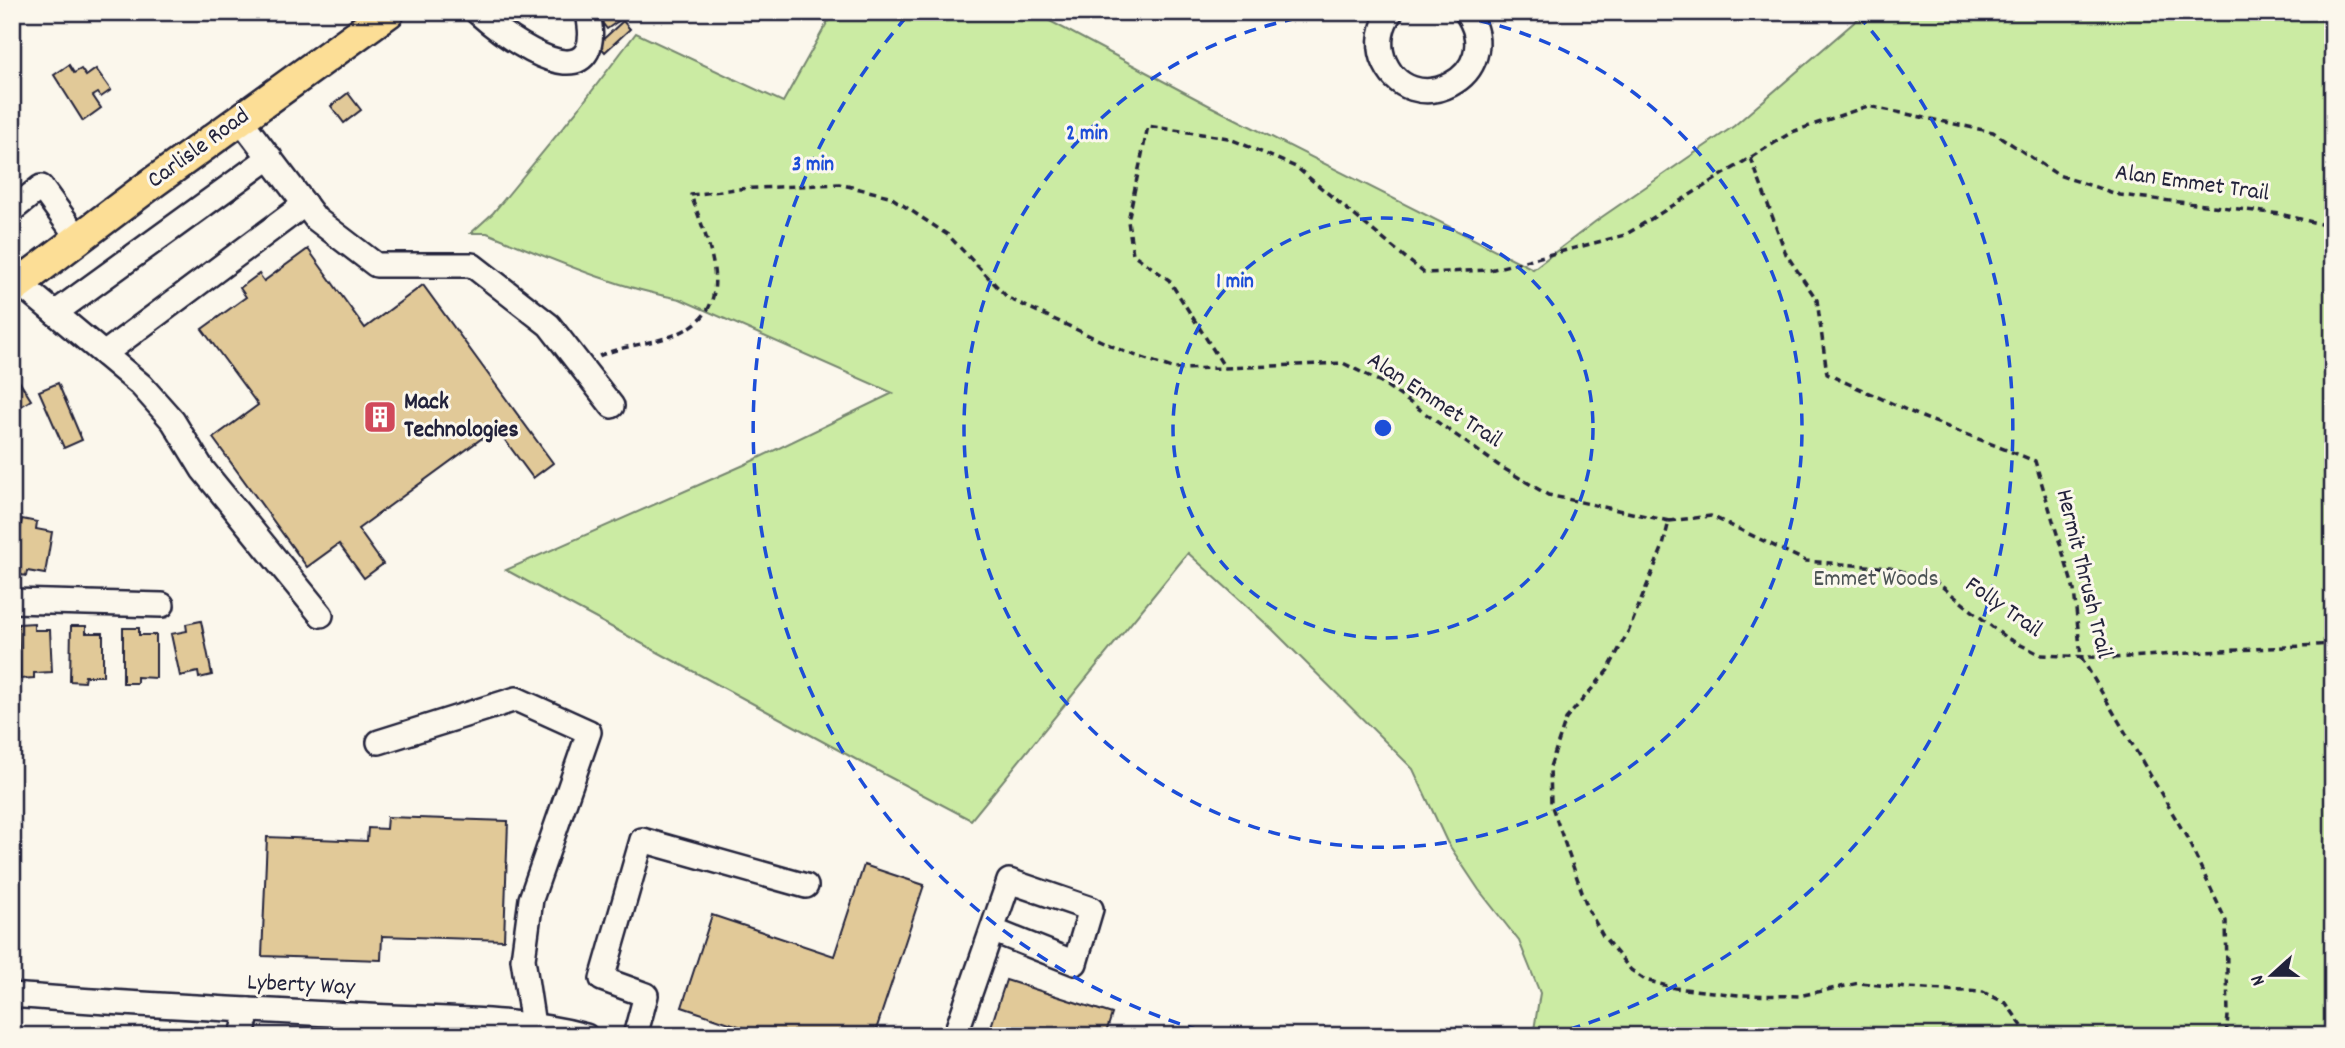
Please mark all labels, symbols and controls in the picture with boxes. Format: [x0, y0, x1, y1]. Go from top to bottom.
street label: Carlisle Road [141, 100, 257, 198]
text: 2 min [1066, 120, 1108, 150]
text: 3 min [792, 151, 834, 181]
street label: Alan Emmet Trail [2113, 156, 2272, 212]
text: 1 min [1216, 268, 1254, 298]
street label: Alan Emmet Trail [1360, 344, 1509, 458]
place label: Mack Technologies [404, 386, 519, 448]
building icon: Mack Technologies [361, 398, 399, 436]
centre of rings [1371, 416, 1395, 440]
street label: Hermit Thrush Trail [2046, 486, 2121, 662]
park label: Emmet Woods [1813, 563, 1939, 597]
street label: Folly Trail [1957, 569, 2049, 647]
north arrow [2236, 940, 2306, 1010]
street label: Lyberty Way [246, 966, 357, 1006]
text: N [2245, 971, 2274, 989]

